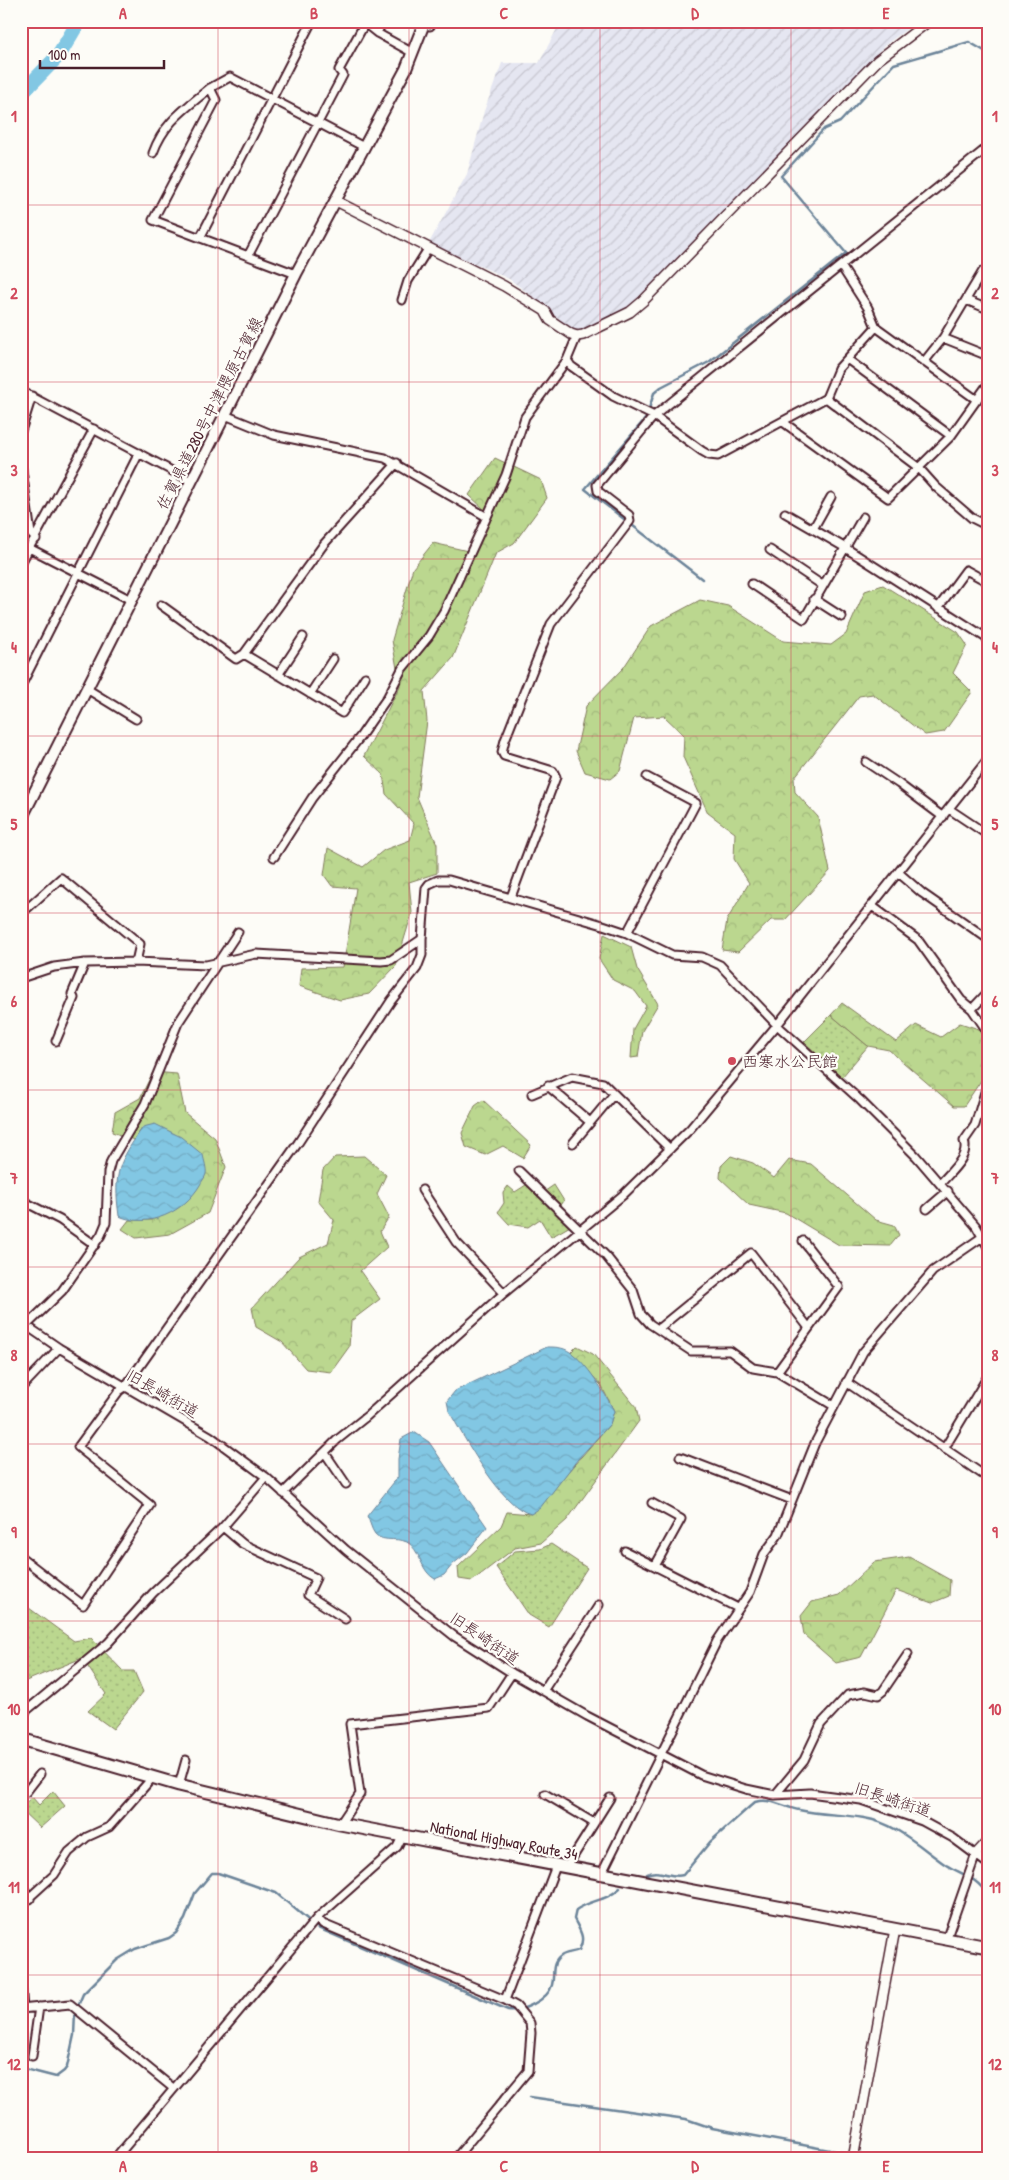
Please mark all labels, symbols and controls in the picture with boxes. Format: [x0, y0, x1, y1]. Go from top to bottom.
text: A [119, 2, 127, 24]
text: B [310, 2, 318, 24]
text: C [500, 2, 509, 24]
text: D [691, 2, 699, 24]
text: E [882, 2, 890, 24]
scale bar [40, 38, 164, 70]
text: 100 m [48, 44, 81, 65]
text: 1 [11, 105, 17, 127]
text: 1 [992, 105, 998, 127]
text: 2 [10, 282, 18, 304]
text: 2 [991, 282, 999, 304]
street label: 佐賀県道280号中津隈原古賀線 [151, 313, 267, 513]
text: 3 [10, 459, 18, 481]
text: 3 [991, 459, 999, 481]
text: 4 [11, 636, 17, 658]
text: 4 [992, 636, 998, 658]
text: 5 [11, 813, 18, 835]
text: 5 [992, 813, 999, 835]
text: 6 [11, 990, 18, 1012]
text: 6 [992, 990, 999, 1012]
place label: 西寒水公民館 [742, 1050, 838, 1072]
marker: 西寒水公民館 [726, 1055, 738, 1067]
text: 7 [9, 1167, 18, 1189]
text: 7 [990, 1167, 999, 1189]
text: 8 [11, 1344, 18, 1366]
text: 8 [992, 1344, 999, 1366]
street label: 旧長崎街道 [123, 1363, 203, 1423]
text: 9 [11, 1521, 17, 1543]
text: 9 [992, 1521, 998, 1543]
street label: 旧長崎街道 [446, 1607, 524, 1669]
text: 10 [8, 1698, 20, 1720]
text: 10 [989, 1698, 1001, 1720]
street label: 旧長崎街道 [852, 1776, 934, 1822]
street label: National Highway Route 34 [428, 1815, 580, 1865]
text: 11 [8, 1876, 20, 1898]
text: 11 [989, 1876, 1001, 1898]
text: 12 [7, 2053, 21, 2075]
text: 12 [988, 2053, 1002, 2075]
text: A [119, 2155, 127, 2177]
text: B [310, 2155, 318, 2177]
text: C [500, 2155, 509, 2177]
text: D [691, 2155, 699, 2177]
text: E [882, 2155, 890, 2177]

